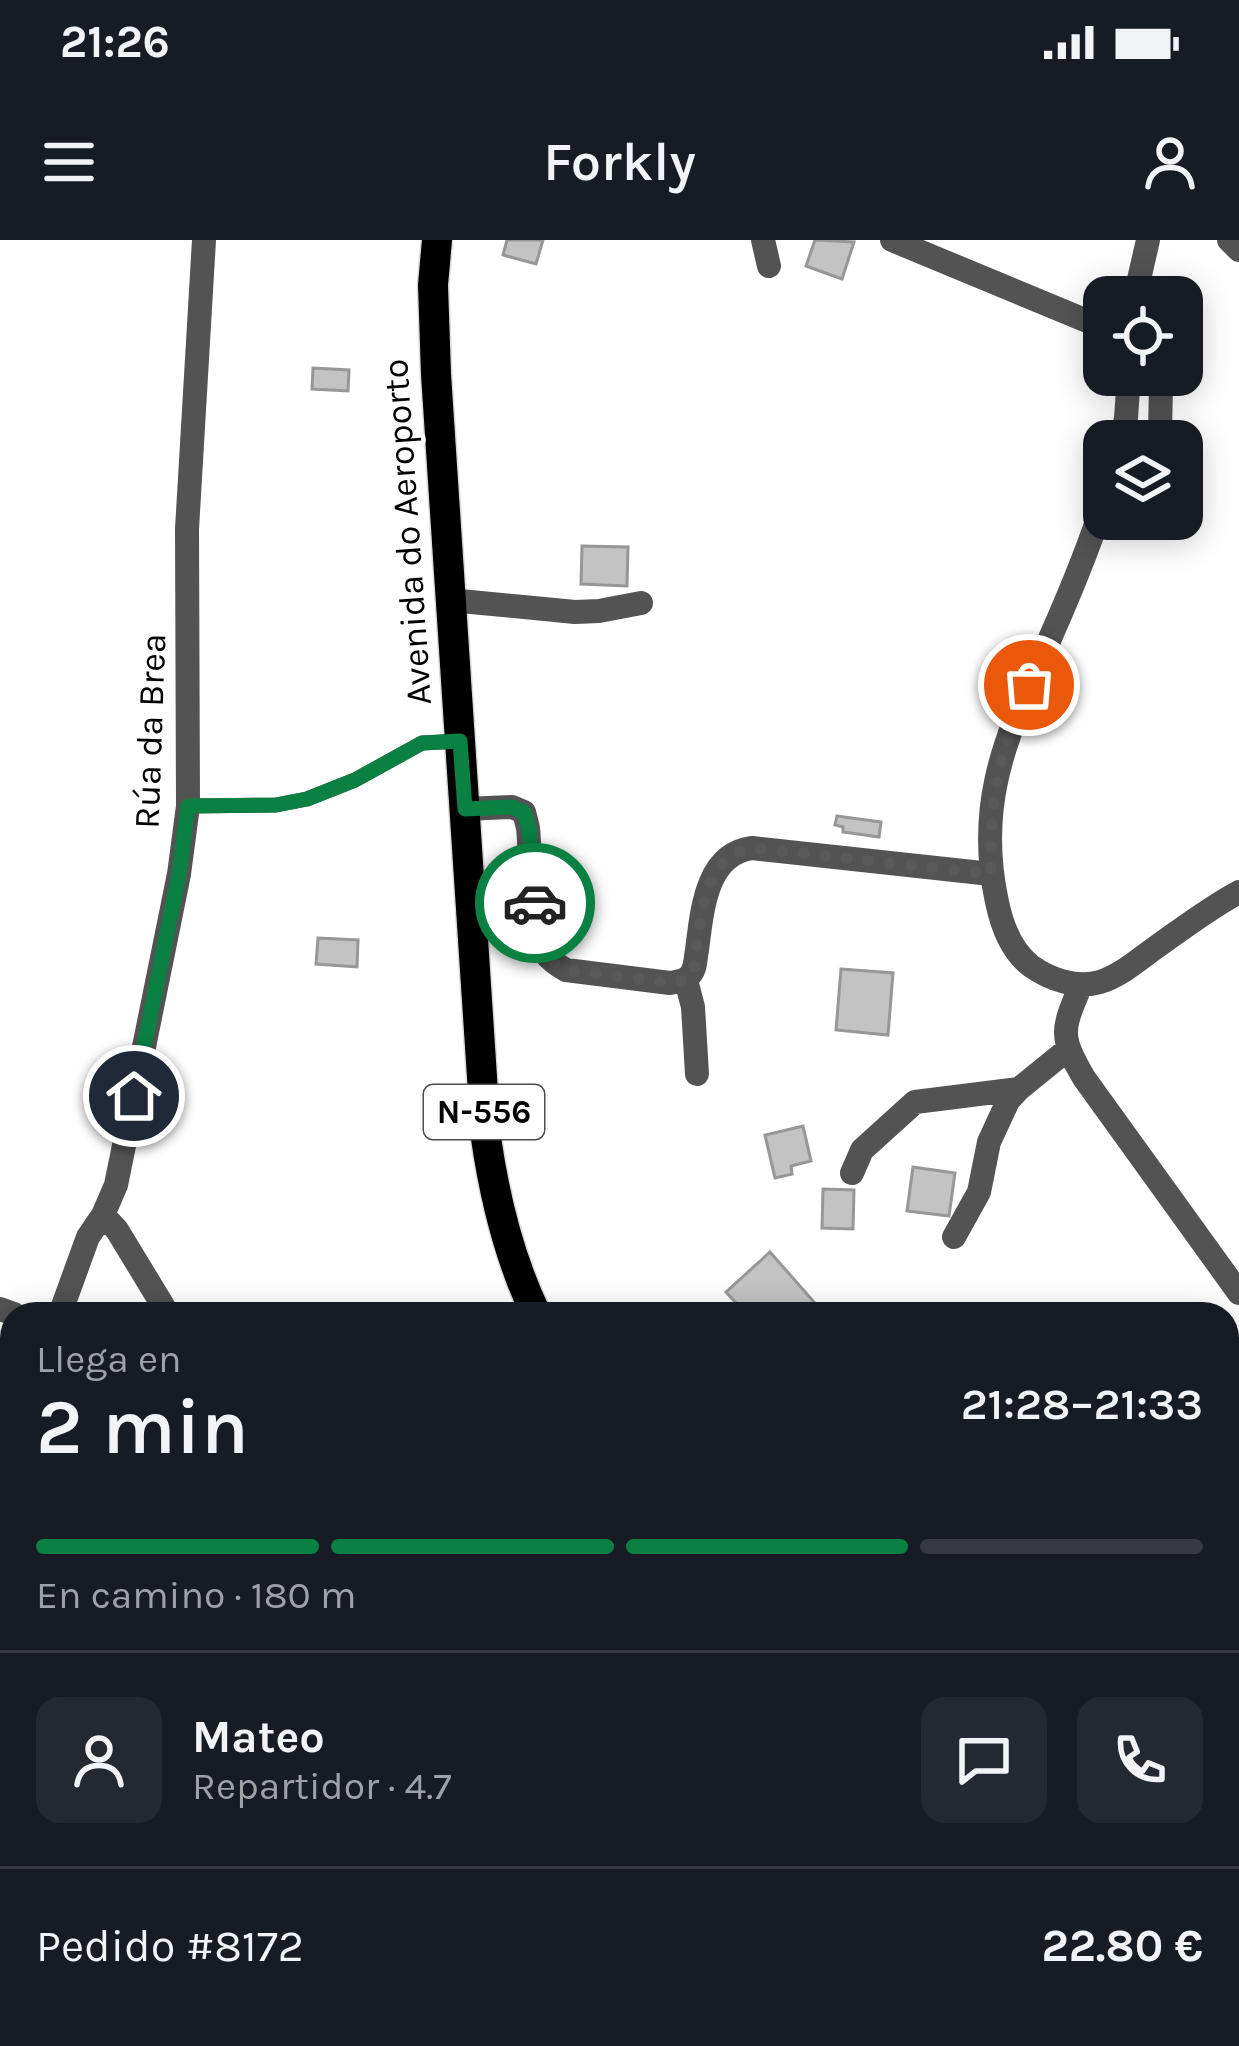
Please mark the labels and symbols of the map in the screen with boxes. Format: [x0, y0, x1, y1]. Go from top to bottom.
street label: Avenida do Aeroporto [374, 357, 440, 707]
street label: Rúa da Brea [126, 633, 174, 829]
pin [978, 634, 1080, 736]
courier [475, 843, 595, 963]
pin [83, 1045, 185, 1147]
road number: N-556 [424, 1085, 544, 1139]

